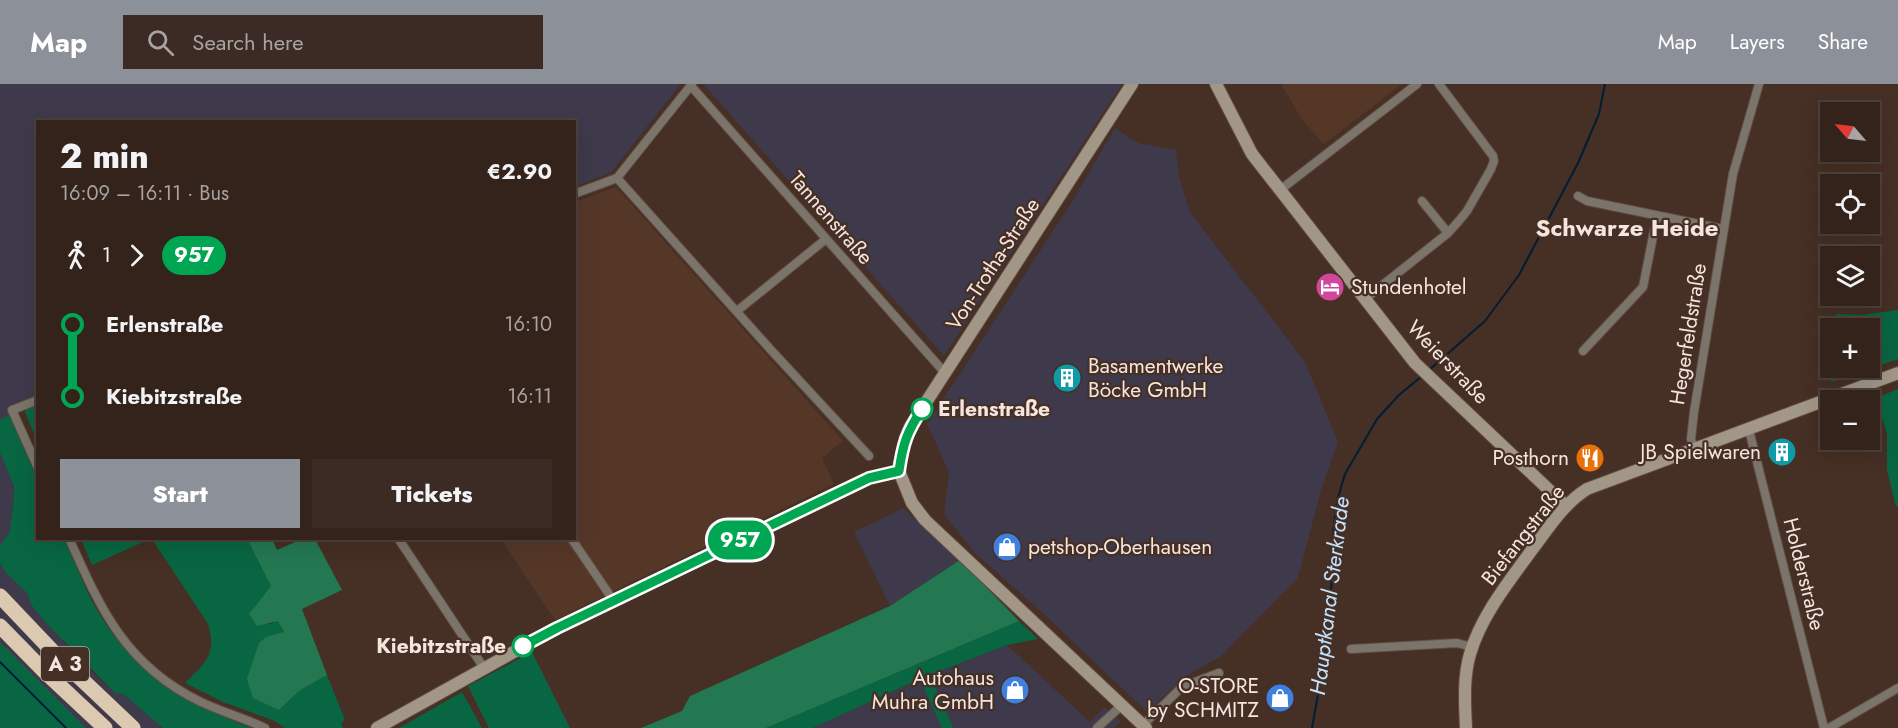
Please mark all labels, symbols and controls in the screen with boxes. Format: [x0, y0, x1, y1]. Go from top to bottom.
search box [123, 15, 543, 69]
text: Map [30, 22, 87, 63]
icon: search [144, 26, 177, 59]
text: Search here [192, 26, 304, 58]
text: Map [1658, 27, 1697, 57]
text: Layers [1730, 27, 1785, 57]
text: Share [1818, 27, 1868, 57]
north arrow [1820, 102, 1880, 162]
map controls [1820, 102, 1880, 450]
text: 2 min [60, 133, 149, 180]
text: €2.90 [487, 155, 552, 187]
street label: Tannenstraße [782, 165, 880, 271]
button: locate [1820, 174, 1880, 234]
text: 16:09 – 16:11 · Bus [60, 179, 229, 208]
street label: Von-Trotha-Straße [939, 192, 1047, 336]
district label: Schwarze Heide [1535, 210, 1719, 245]
icon: walk [60, 239, 93, 272]
icon: forward [120, 239, 153, 272]
text: 957 [174, 240, 214, 270]
text: 1 [102, 241, 111, 270]
button: layers [1820, 246, 1880, 306]
street label: Hegerfeldstraße [1662, 261, 1714, 407]
hotel icon: Stundenhotel [1314, 271, 1346, 303]
place label: Stundenhotel [1351, 272, 1467, 302]
text: Erlenstraße [106, 308, 223, 340]
text: 16:10 [504, 310, 552, 339]
street label: Weierstraße [1400, 313, 1496, 411]
button: + [1820, 318, 1880, 378]
place label: Basamentwerke Böcke GmbH [1088, 351, 1224, 405]
building icon: Basamentwerke Böcke GmbH [1051, 362, 1083, 394]
text: Kiebitzstraße [106, 380, 242, 412]
text: 16:11 [507, 382, 552, 411]
button: − [1820, 390, 1880, 450]
place label: Erlenstraße [938, 394, 1050, 424]
marker: Erlenstraße [911, 398, 933, 420]
building icon: JB Spielwaren [1766, 436, 1798, 468]
place label: JB Spielwaren [1637, 437, 1761, 467]
restaurant icon: Posthorn [1574, 442, 1606, 474]
place label: Posthorn [1492, 443, 1569, 473]
button: Start [60, 459, 300, 528]
button: Tickets [312, 459, 552, 528]
street label: Biefangstraße [1474, 478, 1572, 592]
water label: Hauptkanal Sterkrade [1301, 495, 1357, 697]
street label: Holderstraße [1776, 515, 1832, 633]
line badge: 957 [706, 520, 774, 560]
text: 957 [720, 525, 760, 555]
shop icon: petshop-Oberhausen [991, 531, 1023, 563]
place label: petshop-Oberhausen [1028, 532, 1212, 562]
place label: Kiebitzstraße [376, 631, 506, 661]
marker: Kiebitzstraße [512, 635, 534, 657]
road number: A 3 [41, 647, 89, 681]
place label: Autohaus Muhra GmbH [872, 663, 994, 717]
place label: O-STORE by SCHMITZ [1147, 671, 1260, 725]
shop icon: Autohaus Muhra GmbH [999, 674, 1031, 706]
shop icon: O-STORE by SCHMITZ [1264, 682, 1296, 714]

